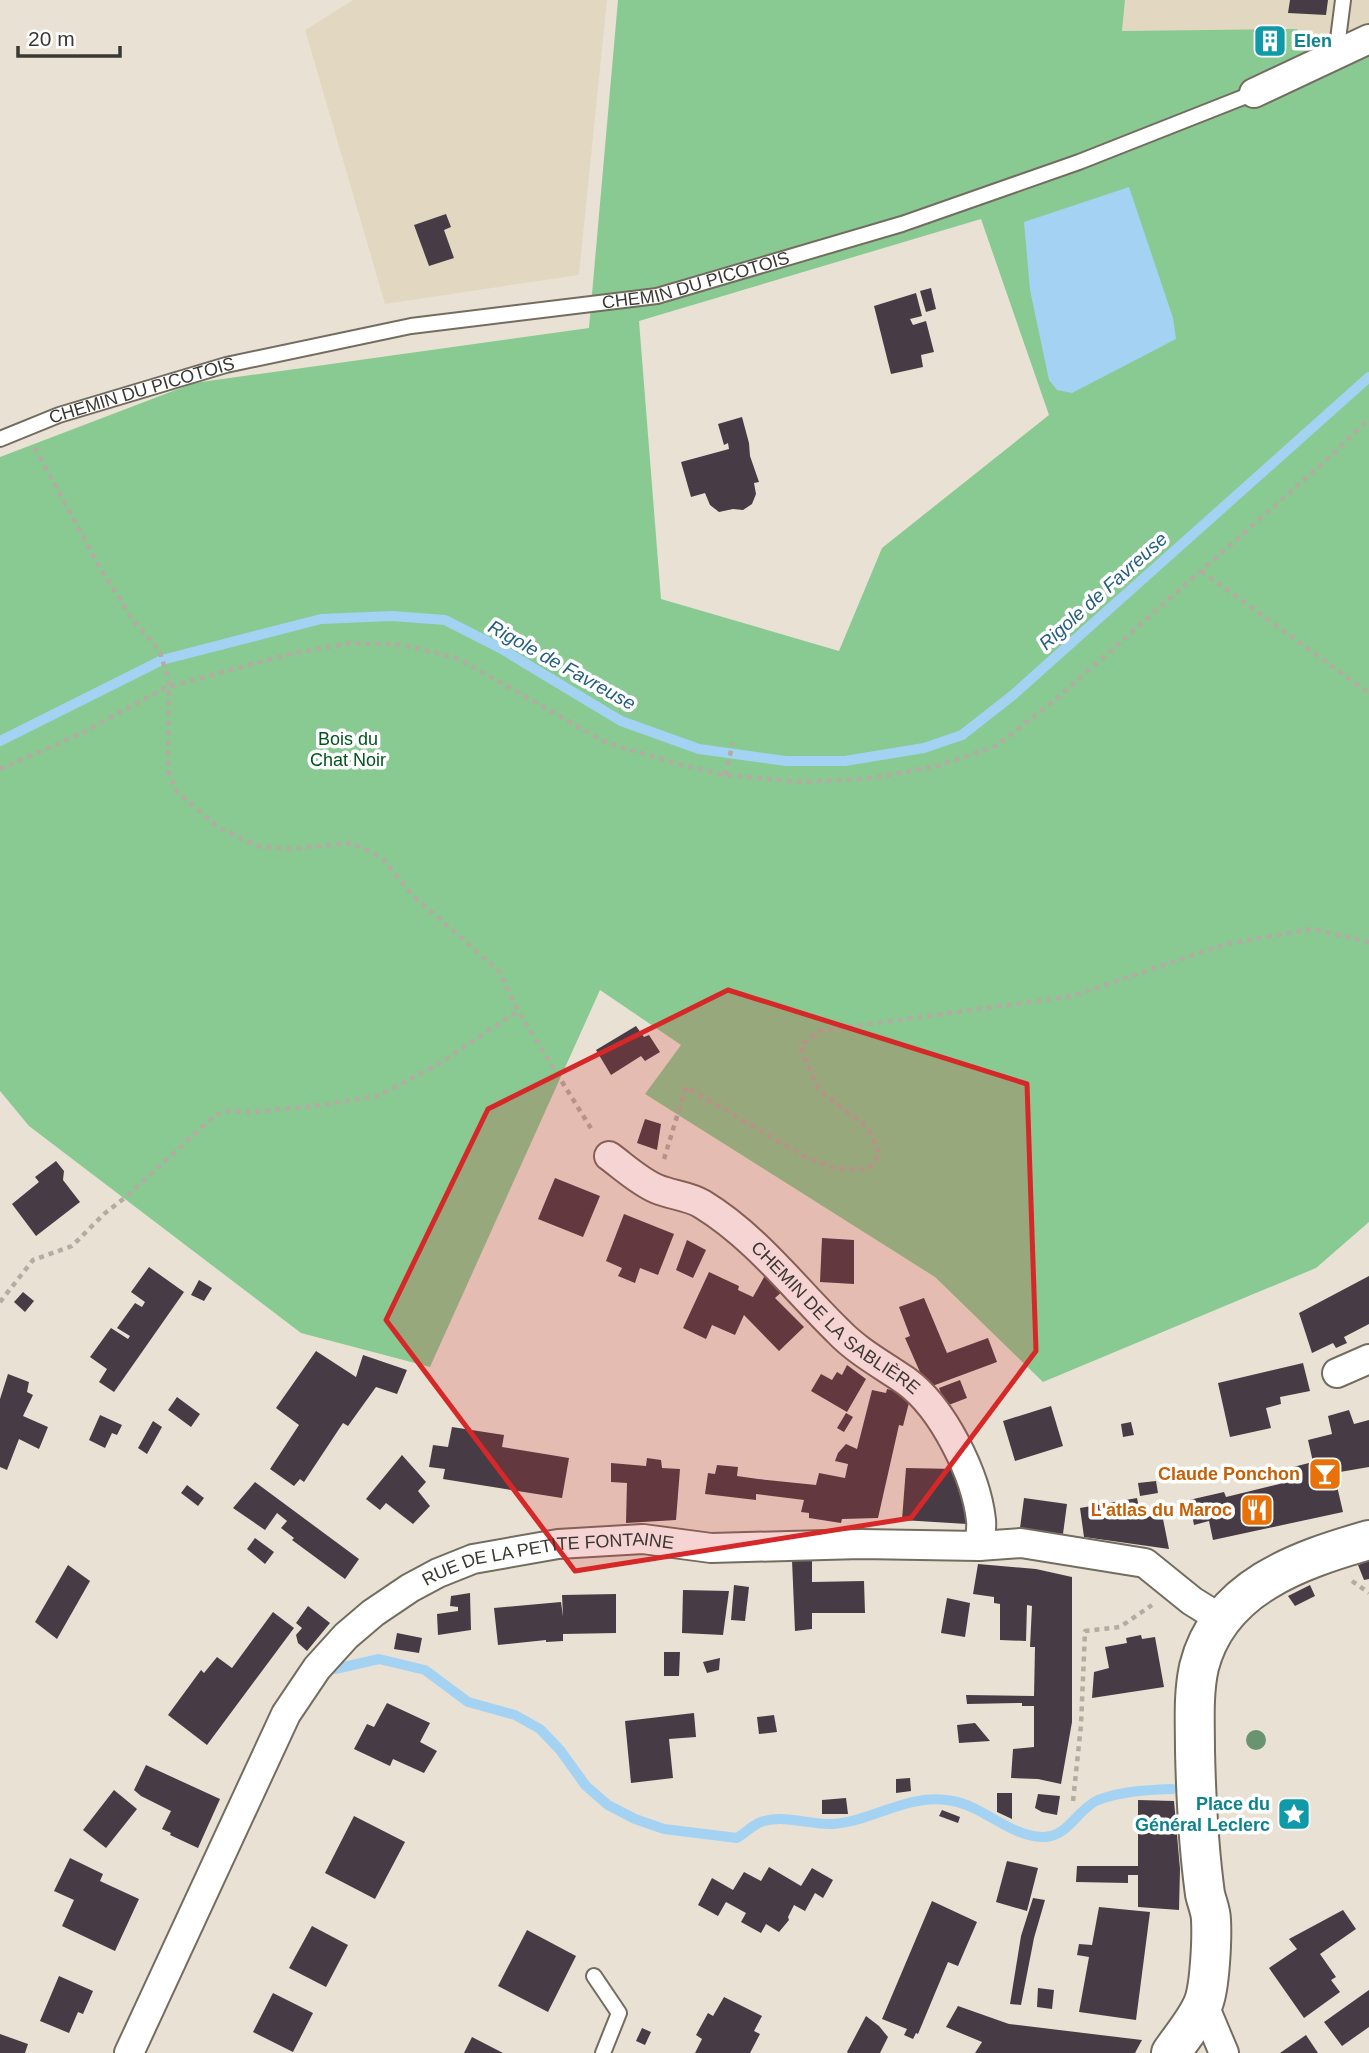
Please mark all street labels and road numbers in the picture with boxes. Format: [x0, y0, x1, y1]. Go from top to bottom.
street label: CHEMIN DU PICOTOIS [601, 248, 792, 313]
street label: CHEMIN DU PICOTOIS [46, 353, 236, 428]
street label: CHEMIN DE LA SABLIÈRE [747, 1237, 924, 1398]
street label: RUE DE LA PETITE FONTAINE [419, 1529, 675, 1590]

